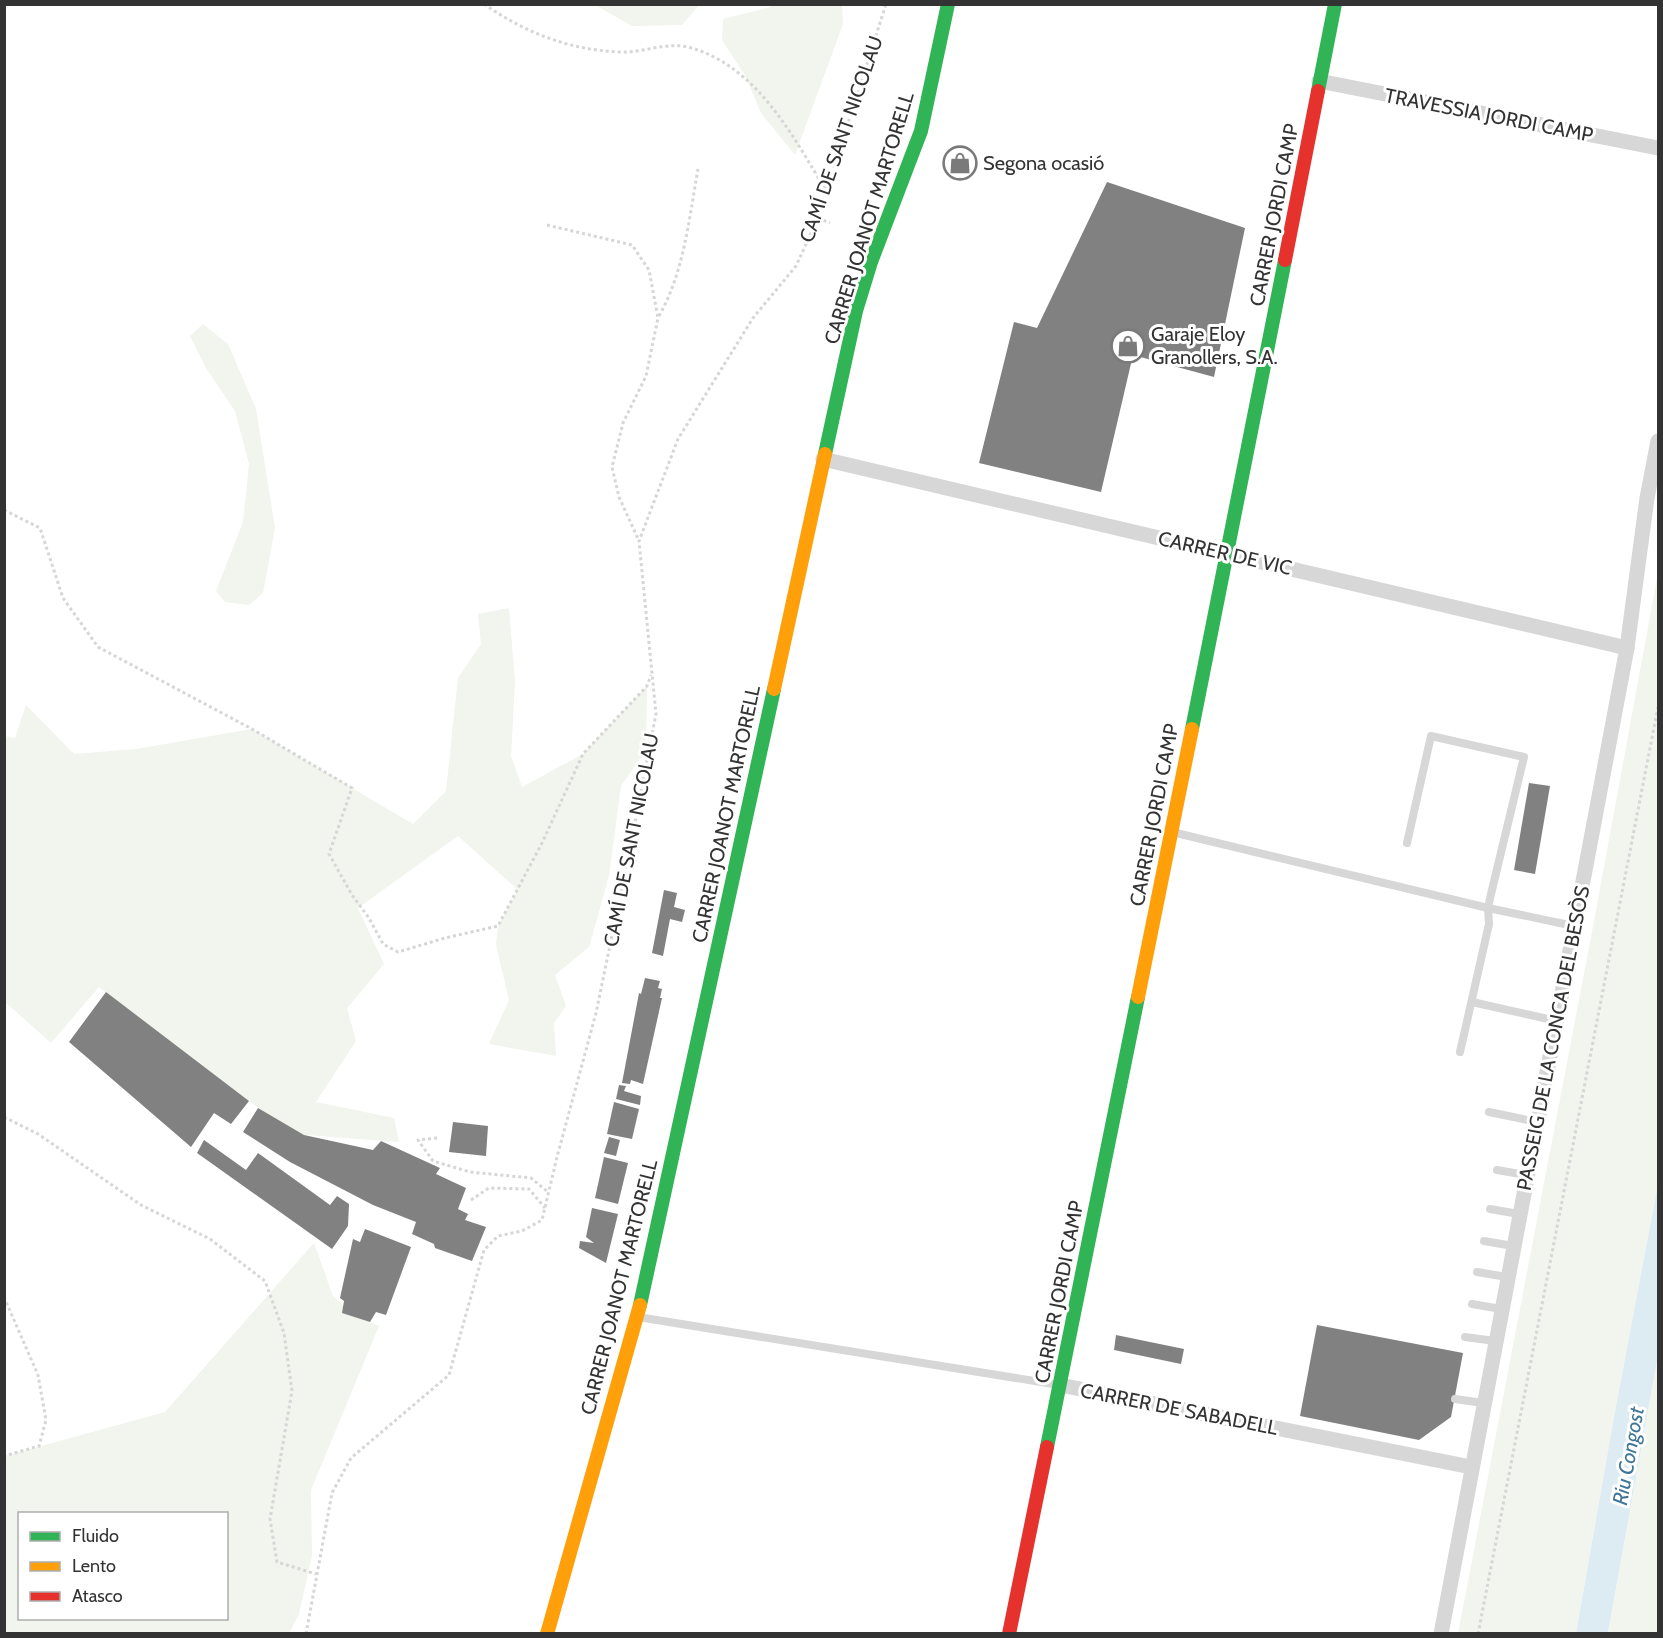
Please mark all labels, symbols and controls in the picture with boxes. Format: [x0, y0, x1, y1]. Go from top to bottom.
street label: CAMÍ DE SANT NICOLAU [794, 33, 888, 245]
street label: TRAVESSIA JORDI CAMP [1383, 83, 1595, 147]
street label: CARRER JOANOT MARTORELL [819, 89, 919, 347]
street label: CARRER JORDI CAMP [1245, 122, 1303, 308]
shop icon: Segona ocasió [942, 145, 978, 181]
place label: Segona ocasió [983, 151, 1104, 175]
place label: Garaje Eloy Granollers, S.A. [1151, 322, 1278, 369]
shop icon: Garaje Eloy Granollers, S.A. [1110, 328, 1146, 364]
street label: CARRER DE VIC [1156, 526, 1294, 580]
street label: CARRER JOANOT MARTORELL [687, 683, 765, 945]
street label: CARRER JORDI CAMP [1125, 722, 1183, 908]
street label: CAMÍ DE SANT NICOLAU [599, 731, 663, 949]
street label: PASSEIG DE LA CONCA DEL BESÒS [1512, 883, 1594, 1192]
street label: CARRER JOANOT MARTORELL [576, 1157, 662, 1417]
street label: CARRER JORDI CAMP [1030, 1199, 1088, 1385]
street label: CARRER DE SABADELL [1078, 1378, 1280, 1440]
water label: Riu Congost [1607, 1404, 1649, 1507]
legend [18, 1512, 228, 1620]
text: Fluido [72, 1525, 119, 1547]
text: Lento [72, 1555, 116, 1577]
text: Atasco [72, 1585, 123, 1607]

